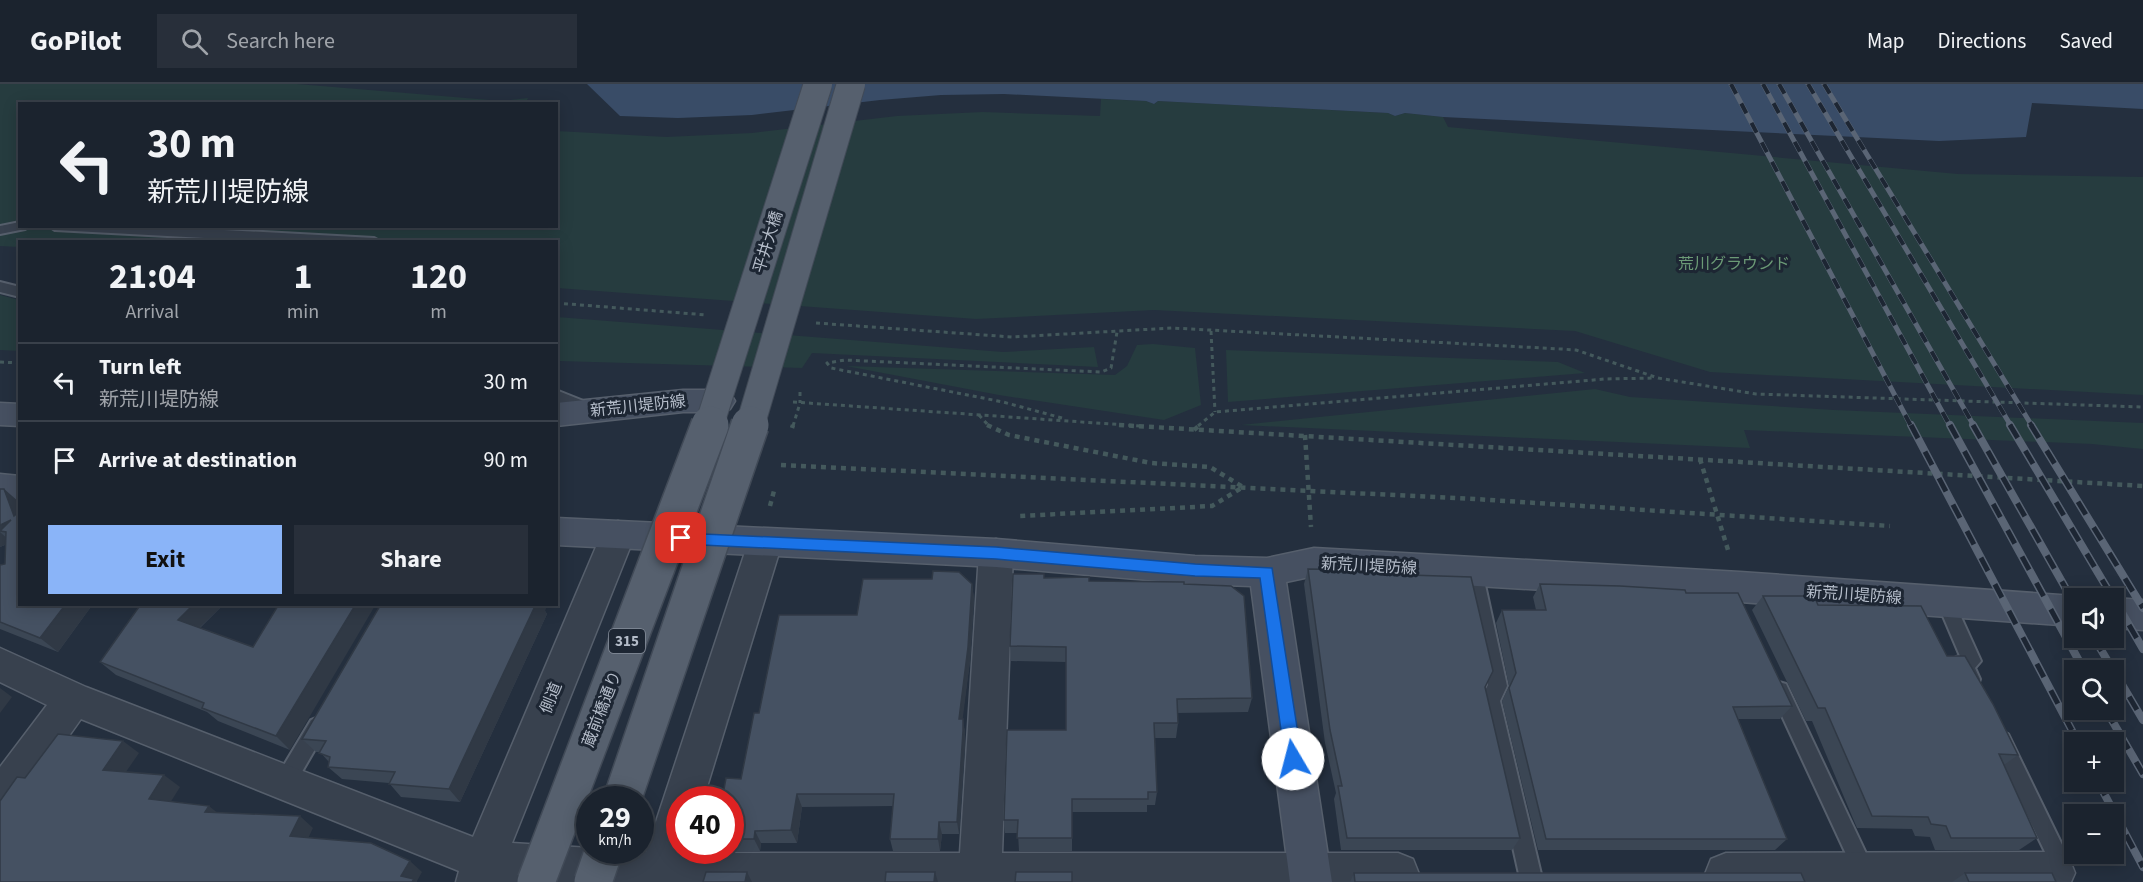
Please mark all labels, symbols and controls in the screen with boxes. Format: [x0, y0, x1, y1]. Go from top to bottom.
search box [157, 14, 577, 68]
text: GoPilot [30, 21, 121, 61]
icon: search [178, 25, 211, 58]
text: Search here [226, 25, 335, 57]
text: Map [1867, 26, 1905, 56]
text: Directions [1938, 26, 2026, 56]
text: Saved [2059, 26, 2113, 56]
text: 30 m [147, 114, 236, 174]
icon: left [48, 126, 126, 204]
text: 新荒川堤防線 [147, 173, 309, 212]
street label: 平井大橋 [748, 208, 788, 276]
text: 21:04 [109, 251, 196, 302]
text: 1 [293, 251, 312, 302]
text: 120 [410, 251, 467, 302]
park label: 荒川グラウンド [1678, 253, 1790, 275]
text: Arrival [125, 298, 179, 326]
text: min [287, 298, 319, 326]
text: m [430, 298, 447, 326]
text: Turn left [99, 351, 181, 383]
icon: left [48, 366, 81, 399]
text: 30 m [483, 366, 528, 398]
text: 新荒川堤防線 [99, 386, 219, 414]
street label: 新荒川堤防線 [589, 390, 687, 422]
icon: arrive [48, 444, 81, 477]
text: Arrive at destination [99, 444, 297, 476]
text: 90 m [483, 444, 528, 476]
pin [655, 512, 706, 563]
icon: arrive [664, 521, 697, 554]
button: Exit [48, 525, 282, 594]
button: Share [294, 525, 528, 594]
street label: 新荒川堤防線 [1320, 553, 1418, 579]
street label: 新荒川堤防線 [1805, 581, 1903, 609]
map controls [2064, 588, 2124, 864]
button: sound [2064, 588, 2124, 648]
road number: 315 [609, 629, 645, 653]
button: search [2064, 660, 2124, 720]
street label: 蔵前橋通り [577, 668, 627, 750]
street label: 側道 [535, 679, 567, 717]
position arrow [1261, 727, 1325, 791]
button: + [2064, 732, 2124, 792]
speed limit sign: 40 [666, 786, 744, 864]
text: 29 [599, 796, 631, 839]
button: − [2064, 804, 2124, 864]
text: km/h [598, 830, 632, 851]

